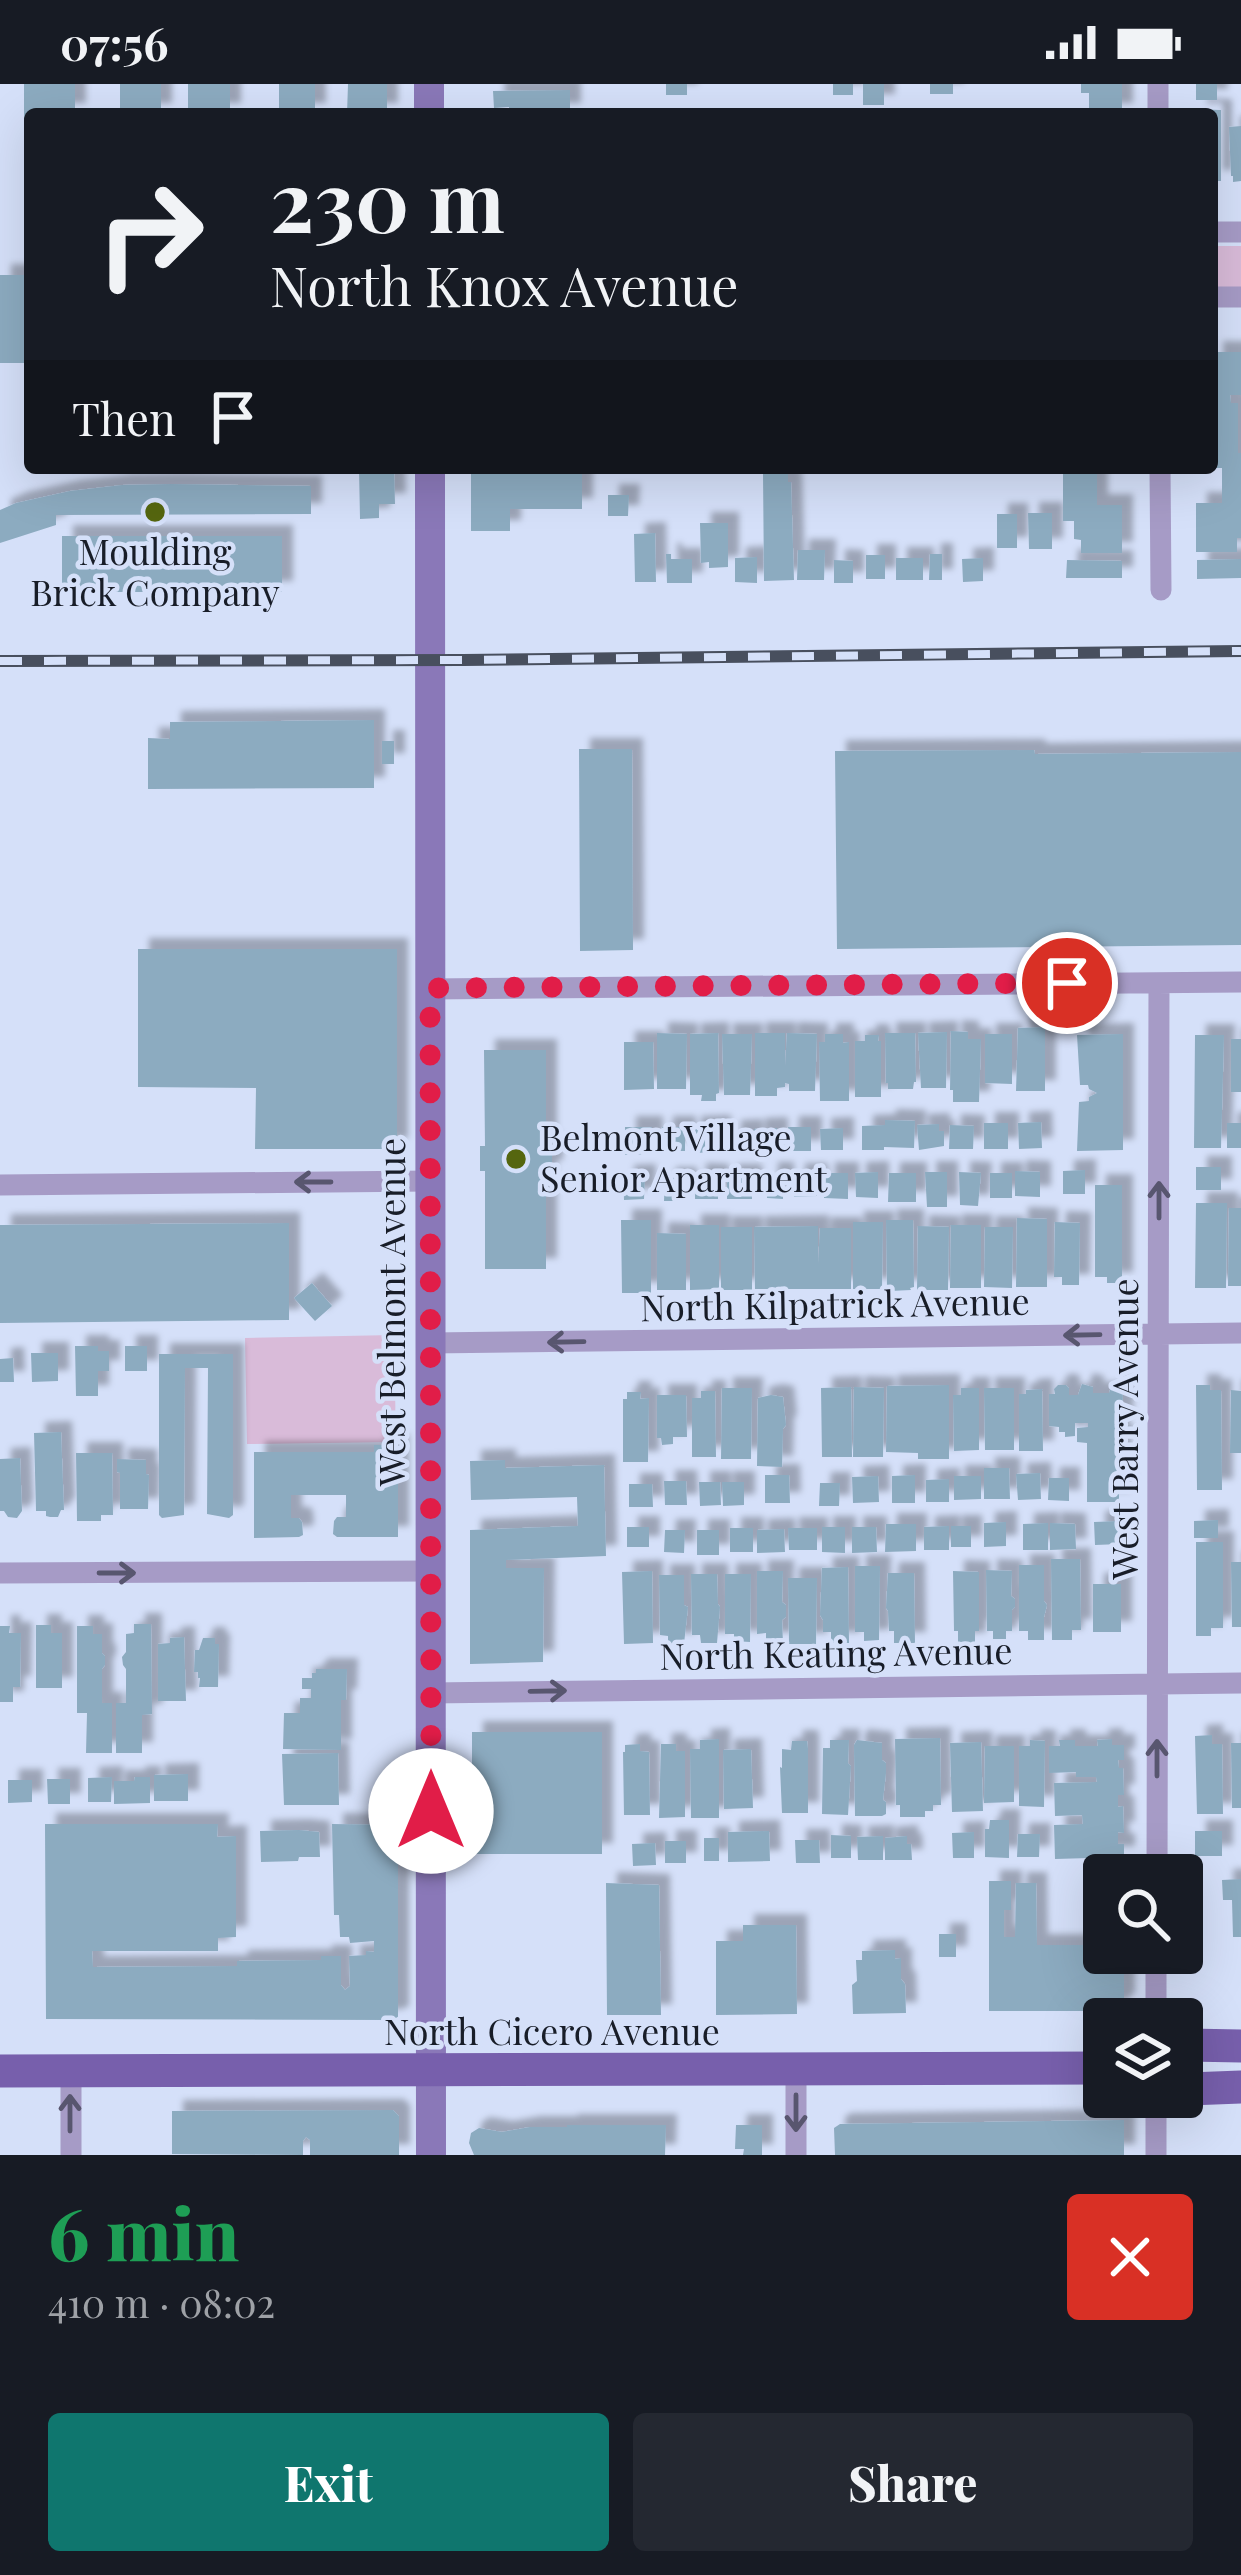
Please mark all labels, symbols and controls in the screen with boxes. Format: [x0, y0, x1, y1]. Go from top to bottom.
text: 07:56 [60, 12, 168, 72]
text: 230 m [270, 142, 505, 254]
icon: right [72, 156, 228, 312]
text: North Knox Avenue [270, 249, 739, 321]
icon: arrive [200, 384, 266, 450]
text: Then [72, 387, 176, 447]
marker: Moulding Brick Company [142, 499, 168, 525]
place label: Moulding Brick Company [30, 526, 280, 615]
pin [1016, 932, 1118, 1034]
icon: arrive [1034, 950, 1100, 1016]
place label: Belmont Village Senior Apartment [540, 1112, 828, 1201]
street label: West Belmont Avenue [366, 1138, 414, 1487]
marker: Belmont Village Senior Apartment [503, 1146, 529, 1172]
one-way arrow [294, 1171, 333, 1193]
one-way arrow [1148, 1181, 1170, 1220]
street label: North Kilpatrick Avenue [640, 1276, 1030, 1330]
street label: West Barry Avenue [1099, 1278, 1147, 1581]
one-way arrow [1063, 1324, 1102, 1346]
one-way arrow [547, 1330, 586, 1353]
one-way arrow [97, 1562, 136, 1584]
street label: North Keating Avenue [659, 1625, 1013, 1679]
one-way arrow [528, 1680, 567, 1702]
one-way arrow [1146, 1739, 1168, 1778]
position arrow [368, 1748, 494, 1874]
map controls [1083, 1854, 1203, 2118]
button: search [1083, 1854, 1203, 1974]
button: layers [1083, 1998, 1203, 2118]
street label: North Cicero Avenue [384, 2006, 720, 2054]
one-way arrow [785, 2093, 807, 2132]
one-way arrow [59, 2094, 81, 2133]
text: 6 min [48, 2183, 239, 2279]
button: close [1067, 2194, 1193, 2320]
text: 410 m · 08:02 [48, 2276, 275, 2328]
button: Exit [48, 2413, 609, 2551]
button: Share [633, 2413, 1193, 2551]

